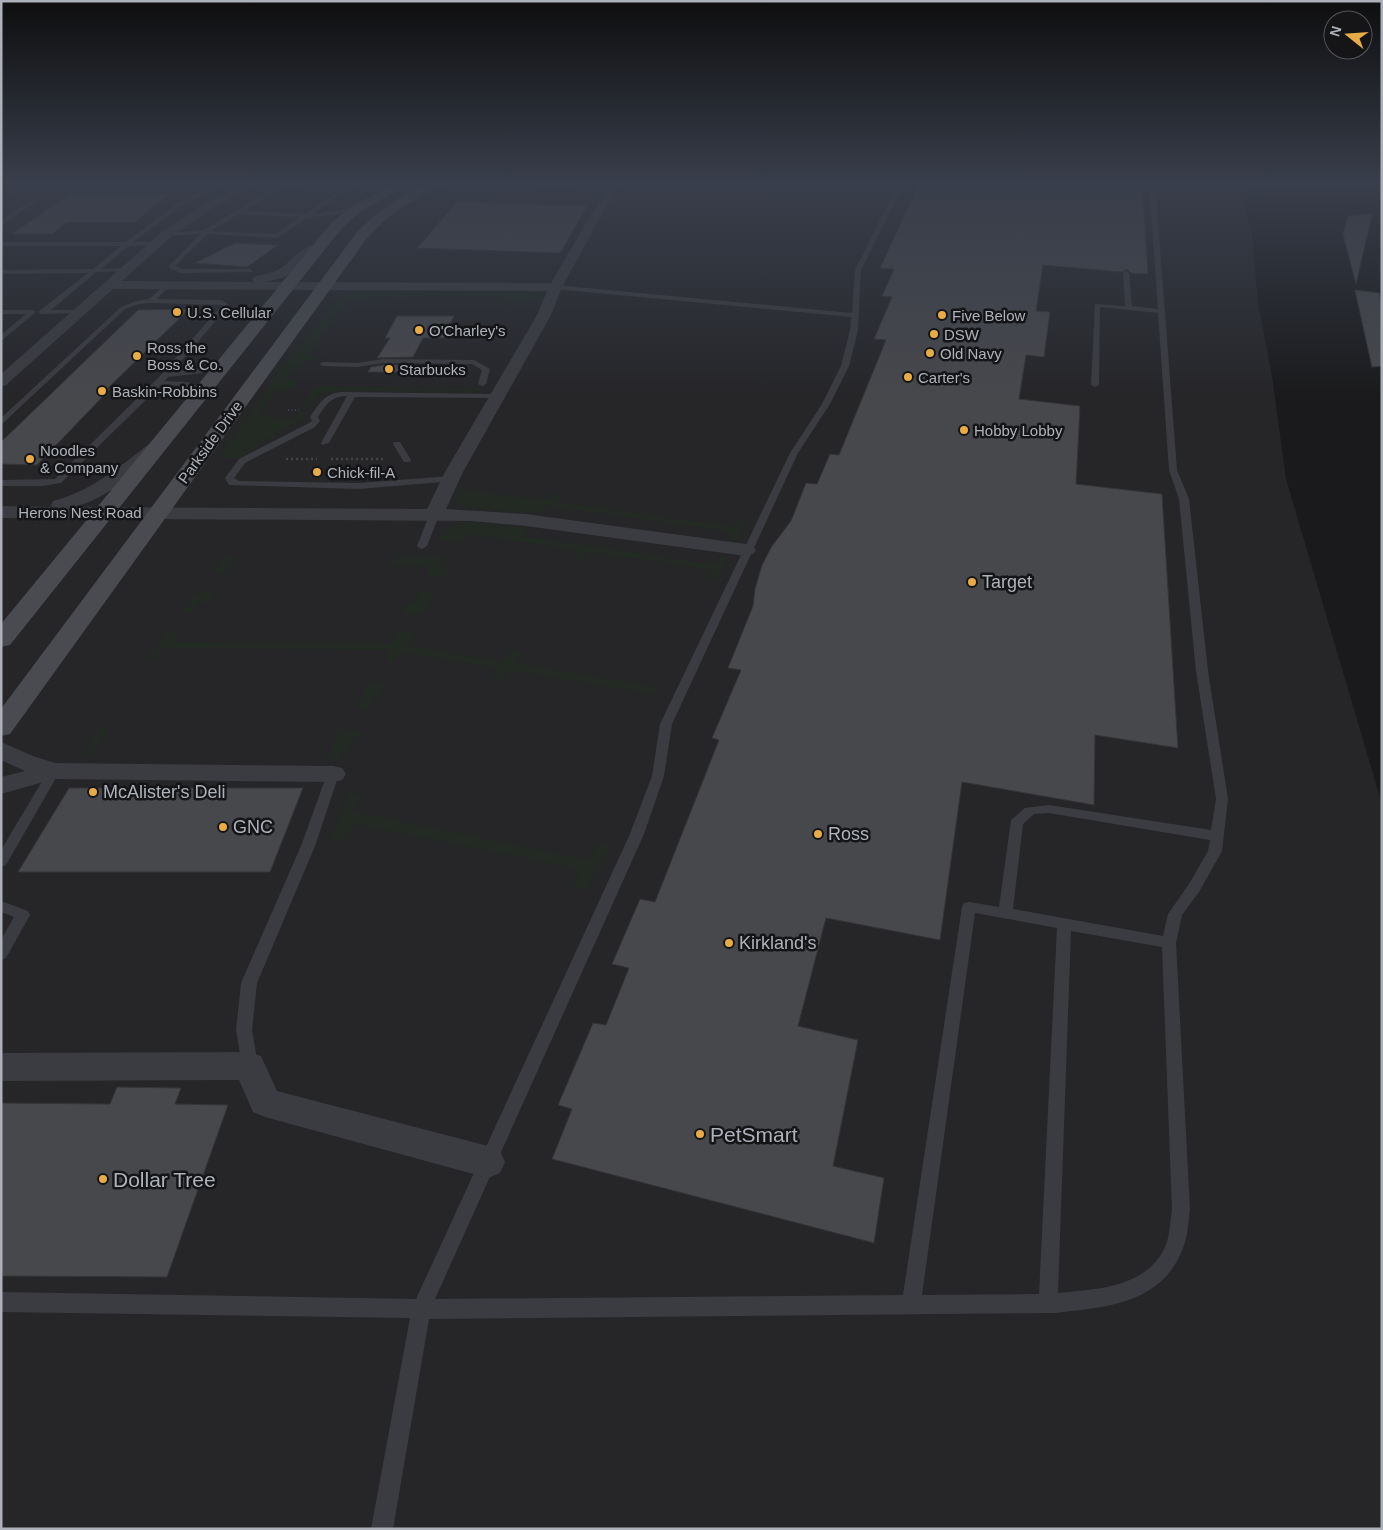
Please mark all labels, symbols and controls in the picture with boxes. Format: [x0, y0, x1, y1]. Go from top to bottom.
north arrow [1323, 10, 1373, 60]
text: N [1326, 24, 1345, 38]
place label: U.S. Cellular [187, 304, 271, 321]
marker: U.S. Cellular [171, 306, 183, 318]
place label: Five Below [952, 307, 1026, 324]
marker: Five Below [936, 309, 948, 321]
place label: O'Charley's [429, 322, 506, 339]
marker: O'Charley's [413, 324, 425, 336]
place label: DSW [944, 326, 980, 343]
marker: DSW [928, 328, 940, 340]
place label: Ross the Boss & Co. [147, 339, 222, 373]
place label: Old Navy [940, 345, 1002, 362]
marker: Old Navy [924, 347, 936, 359]
marker: Ross the Boss & Co. [131, 350, 143, 362]
place label: Starbucks [399, 361, 466, 378]
marker: Starbucks [383, 363, 395, 375]
place label: Carter's [918, 369, 970, 386]
marker: Carter's [902, 371, 914, 383]
place label: Baskin-Robbins [112, 383, 217, 400]
marker: Baskin-Robbins [96, 385, 108, 397]
street label: Parkside Drive [174, 398, 246, 486]
place label: Hobby Lobby [974, 422, 1063, 439]
marker: Hobby Lobby [958, 424, 970, 436]
place label: Noodles & Company [40, 442, 119, 476]
marker: Noodles & Company [24, 453, 36, 465]
place label: Chick-fil-A [327, 464, 395, 481]
marker: Chick-fil-A [311, 466, 323, 478]
street label: Herons Nest Road [18, 504, 142, 521]
place label: Target [982, 572, 1032, 592]
marker: Target [966, 576, 978, 588]
place label: McAlister's Deli [103, 782, 225, 802]
marker: McAlister's Deli [87, 786, 99, 798]
place label: GNC [233, 817, 273, 837]
marker: GNC [217, 821, 229, 833]
place label: Ross [828, 824, 869, 844]
marker: Ross [812, 828, 824, 840]
place label: Kirkland's [739, 933, 816, 953]
marker: Kirkland's [723, 937, 735, 949]
place label: PetSmart [710, 1123, 798, 1146]
marker: PetSmart [694, 1128, 706, 1140]
place label: Dollar Tree [113, 1168, 216, 1191]
marker: Dollar Tree [97, 1173, 109, 1185]

